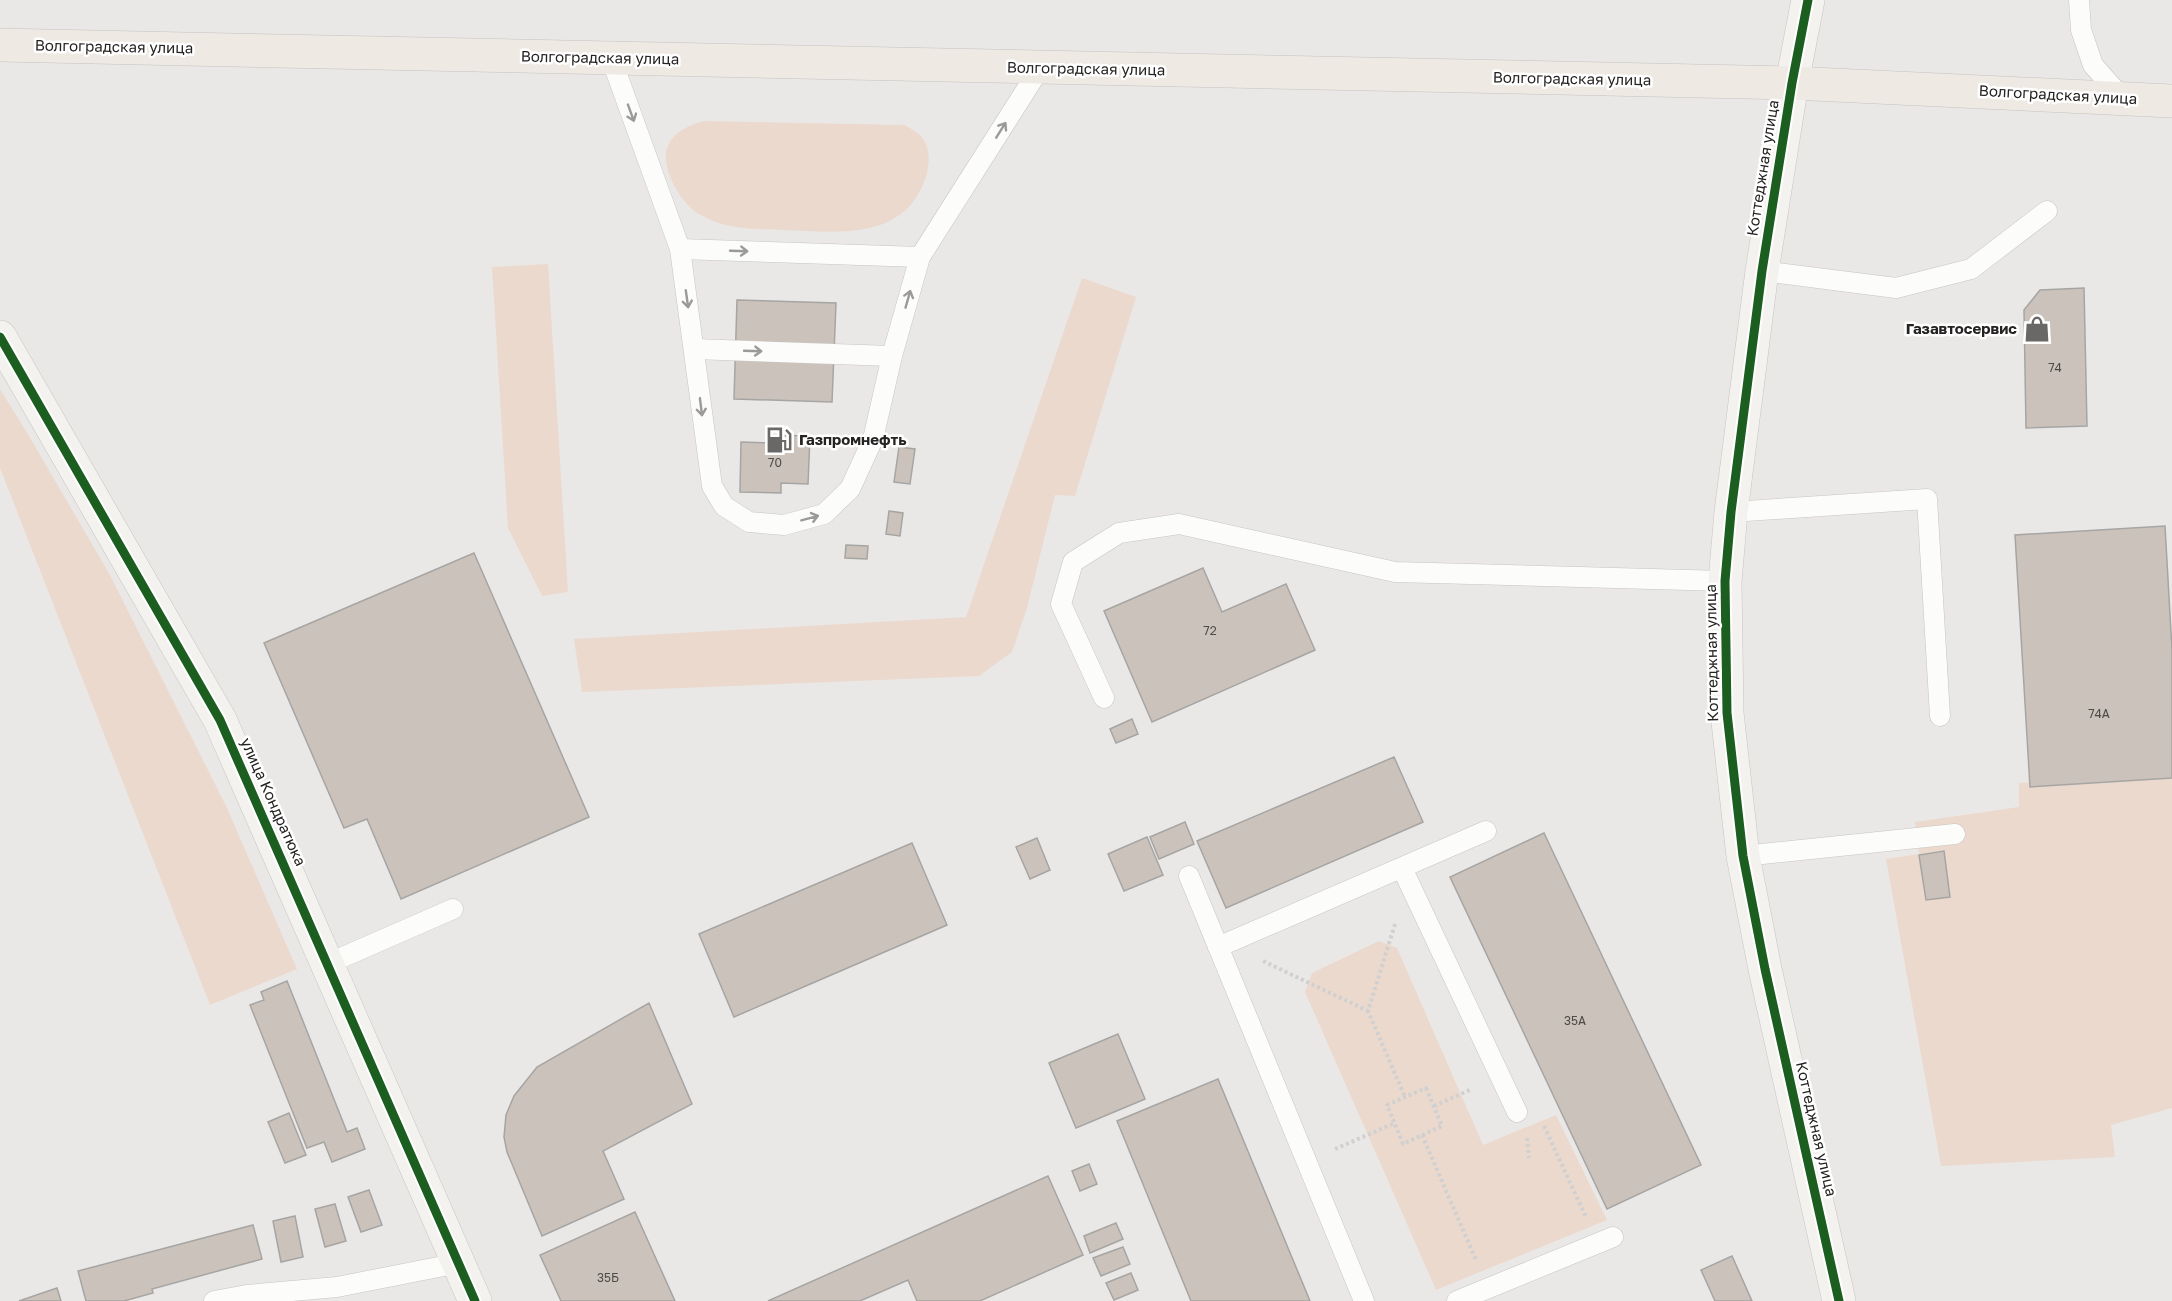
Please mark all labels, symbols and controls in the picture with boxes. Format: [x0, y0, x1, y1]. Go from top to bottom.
street label: Волгоградская улица [35, 36, 193, 56]
street label: Волгоградская улица [521, 47, 679, 67]
street label: Волгоградская улица [1007, 58, 1165, 78]
street label: Волгоградская улица [1493, 68, 1651, 88]
street label: Волгоградская улица [1978, 81, 2138, 107]
street label: Коттеджная улица [1742, 98, 1782, 237]
one-way arrow [626, 104, 637, 122]
one-way arrow [994, 121, 1007, 138]
one-way arrow [728, 245, 748, 257]
one-way arrow [682, 289, 693, 309]
one-way arrow [903, 290, 914, 309]
shop icon: Газавтосервис [2022, 314, 2052, 344]
place label: Газавтосервис [1906, 319, 2017, 337]
one-way arrow [742, 345, 762, 357]
house number: 74 [2048, 360, 2062, 375]
one-way arrow [696, 396, 707, 416]
fuel station icon: Газпромнефть [764, 425, 794, 455]
place label: Газпромнефть [799, 430, 907, 448]
house number: 70 [768, 455, 782, 470]
one-way arrow [800, 512, 819, 523]
street label: Коттеджная улица [1701, 584, 1721, 722]
house number: 72 [1203, 623, 1217, 638]
house number: 74А [2088, 706, 2110, 721]
street label: улица Кондратюка [238, 735, 310, 869]
house number: 35А [1564, 1013, 1586, 1028]
street label: Коттеджная улица [1793, 1060, 1841, 1198]
house number: 35Б [597, 1270, 619, 1285]

